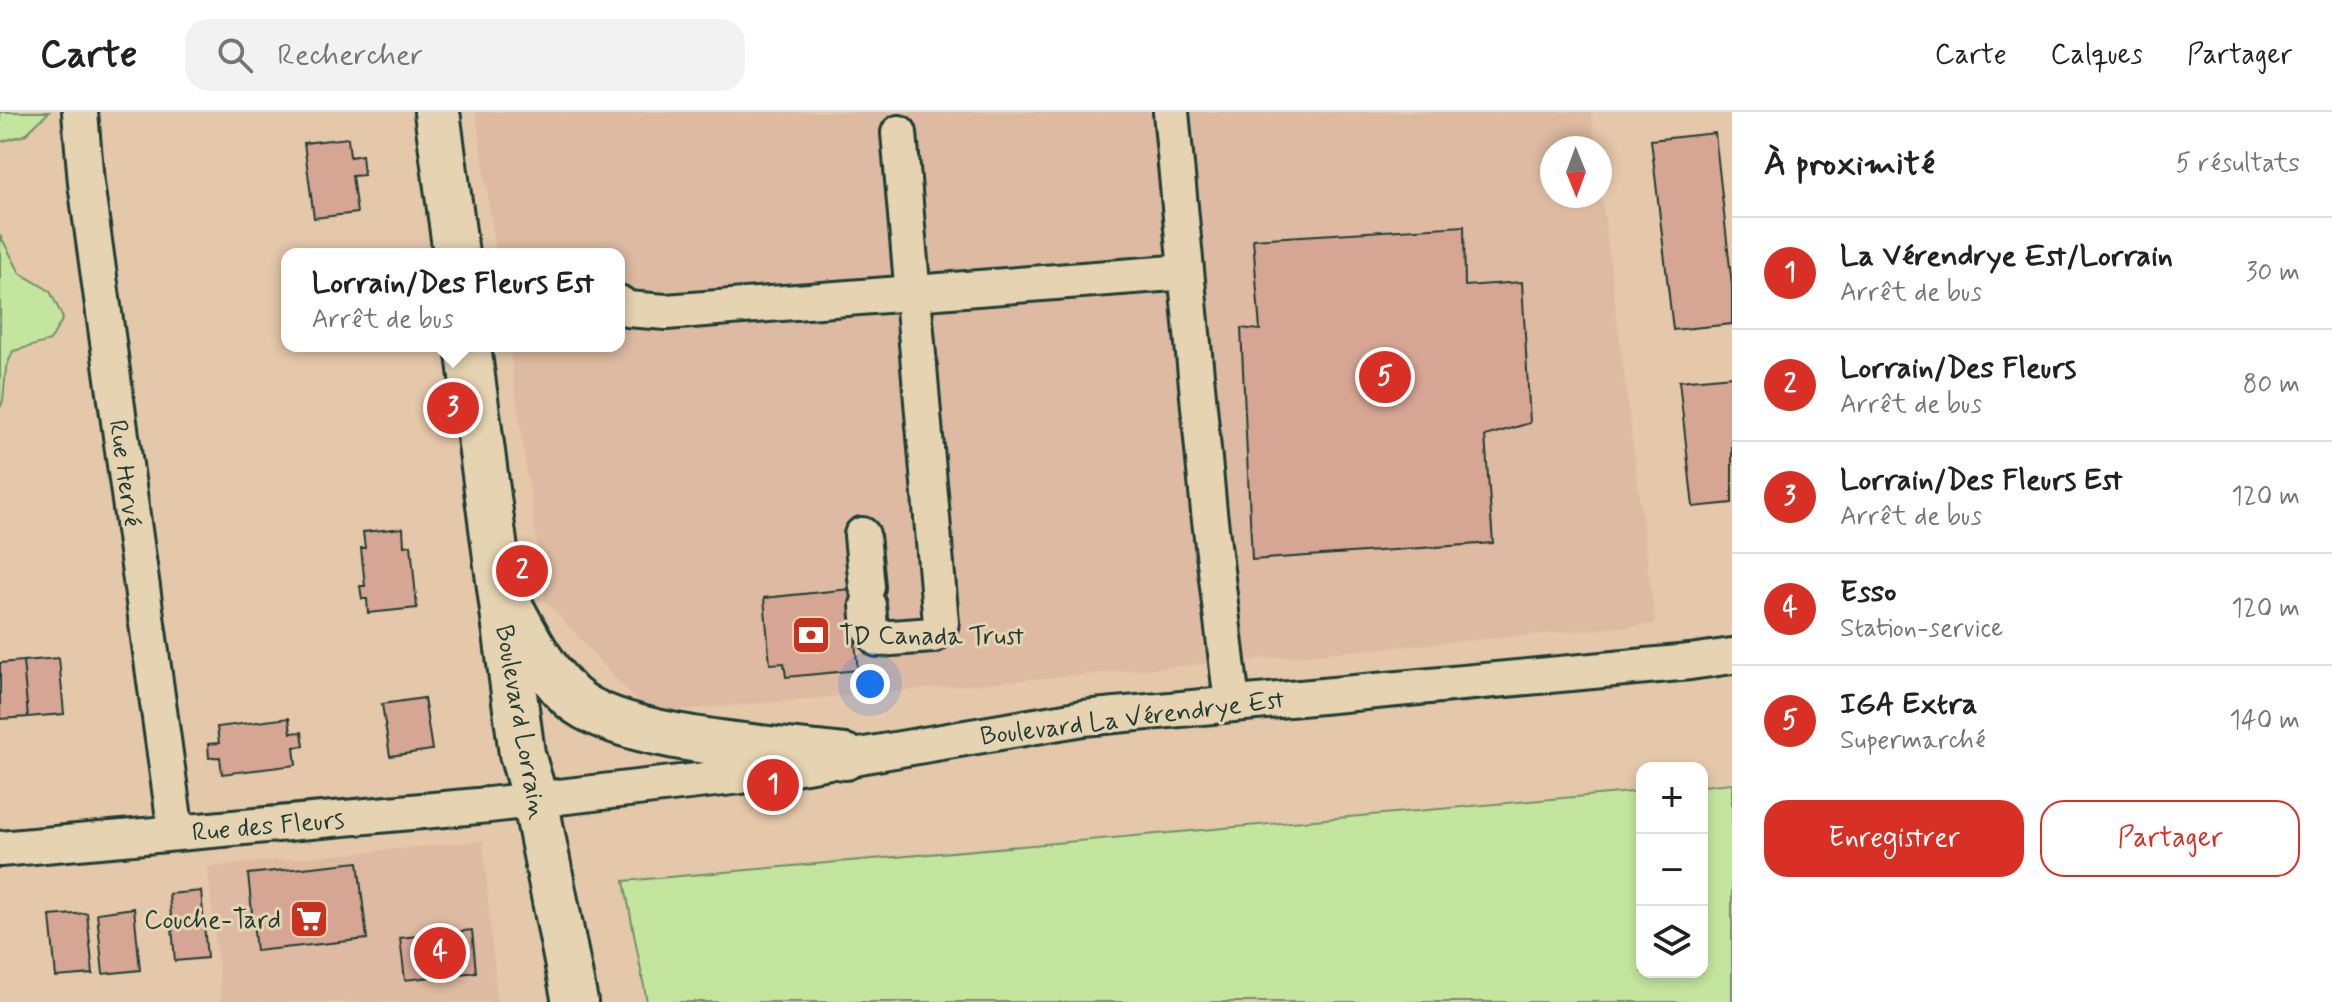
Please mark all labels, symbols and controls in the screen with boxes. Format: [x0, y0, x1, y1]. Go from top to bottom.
search box [185, 19, 745, 91]
text: Carte [40, 31, 137, 80]
icon: search [213, 33, 257, 77]
text: Rechercher [277, 36, 423, 75]
text: Carte [1935, 37, 2007, 74]
text: Calques [2051, 37, 2143, 74]
text: Partager [2187, 37, 2292, 74]
north arrow [1540, 136, 1612, 208]
text: À proximité [1764, 142, 1935, 187]
text: 5 résultats [2176, 147, 2300, 181]
text: La Vérendrye Est/Lorrain [1840, 237, 2173, 276]
popup [281, 248, 625, 352]
text: 1 [1784, 256, 1796, 290]
text: 30 m [2246, 256, 2300, 290]
text: Lorrain/Des Fleurs Est [312, 264, 594, 303]
text: Arrêt de bus [1840, 276, 1982, 310]
text: Arrêt de bus [312, 303, 454, 337]
pin: 5 [1359, 347, 1411, 407]
text: Lorrain/Des Fleurs [1840, 349, 2076, 388]
text: 2 [1784, 368, 1796, 402]
text: 80 m [2243, 368, 2300, 402]
pin: 3 [427, 378, 479, 438]
text: Arrêt de bus [1840, 388, 1982, 422]
street label: Rue Hervé [100, 418, 148, 529]
text: Lorrain/Des Fleurs Est [1840, 461, 2122, 500]
text: 3 [1784, 480, 1796, 514]
text: 120 m [2231, 480, 2300, 514]
text: Arrêt de bus [1840, 500, 1982, 534]
pin: 2 [496, 541, 548, 601]
text: Esso [1840, 573, 1896, 612]
text: 4 [1782, 592, 1798, 626]
text: 120 m [2231, 592, 2300, 626]
text: Station-service [1840, 612, 2003, 646]
bank icon: TD Canada Trust [790, 614, 832, 656]
place label: TD Canada Trust [839, 620, 1024, 654]
street label: Boulevard Lorrain [486, 622, 554, 822]
your location [850, 664, 890, 704]
street label: Boulevard La Vérendrye Est [978, 683, 1286, 755]
text: IGA Extra [1840, 685, 1977, 724]
text: 5 [1782, 704, 1798, 738]
text: 140 m [2229, 704, 2300, 738]
text: Supermarché [1840, 724, 1986, 758]
pin: 1 [747, 755, 799, 815]
map controls [1636, 762, 1708, 978]
button: + [1636, 762, 1708, 834]
button: Enregistrer [1764, 800, 2024, 877]
button: Partager [2040, 800, 2300, 877]
street label: Rue des Fleurs [191, 803, 346, 851]
button: − [1636, 834, 1708, 906]
supermarket icon: Couche-Tard [288, 898, 330, 940]
place label: Couche-Tard [144, 904, 281, 938]
button: layers [1636, 906, 1708, 978]
pin: 4 [414, 923, 466, 983]

